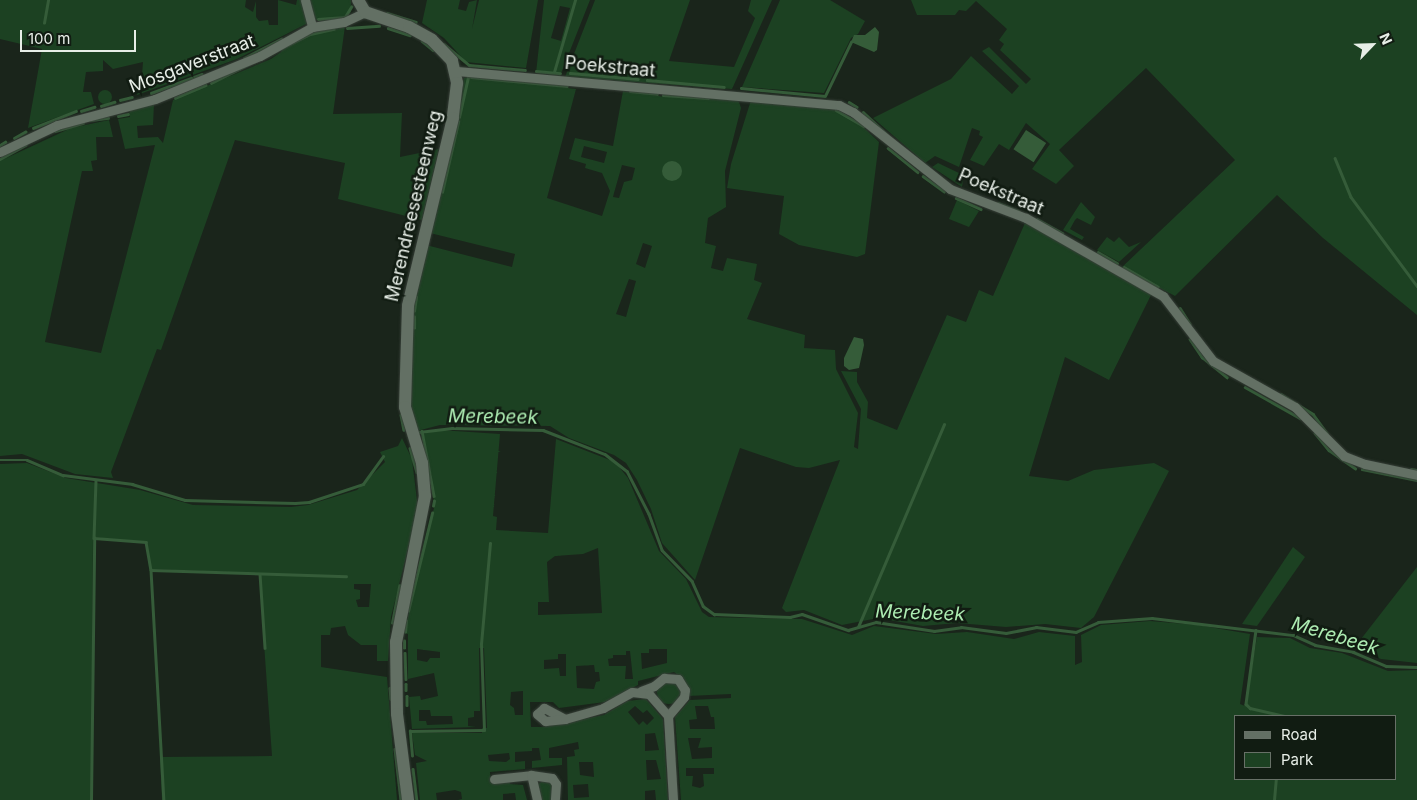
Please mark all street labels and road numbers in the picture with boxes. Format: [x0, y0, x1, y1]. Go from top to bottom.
street label: Mosgaverstraat [126, 30, 258, 98]
street label: Poekstraat [564, 52, 656, 82]
street label: Merendreesesteenweg [381, 108, 447, 304]
street label: Poekstraat [955, 164, 1047, 220]

